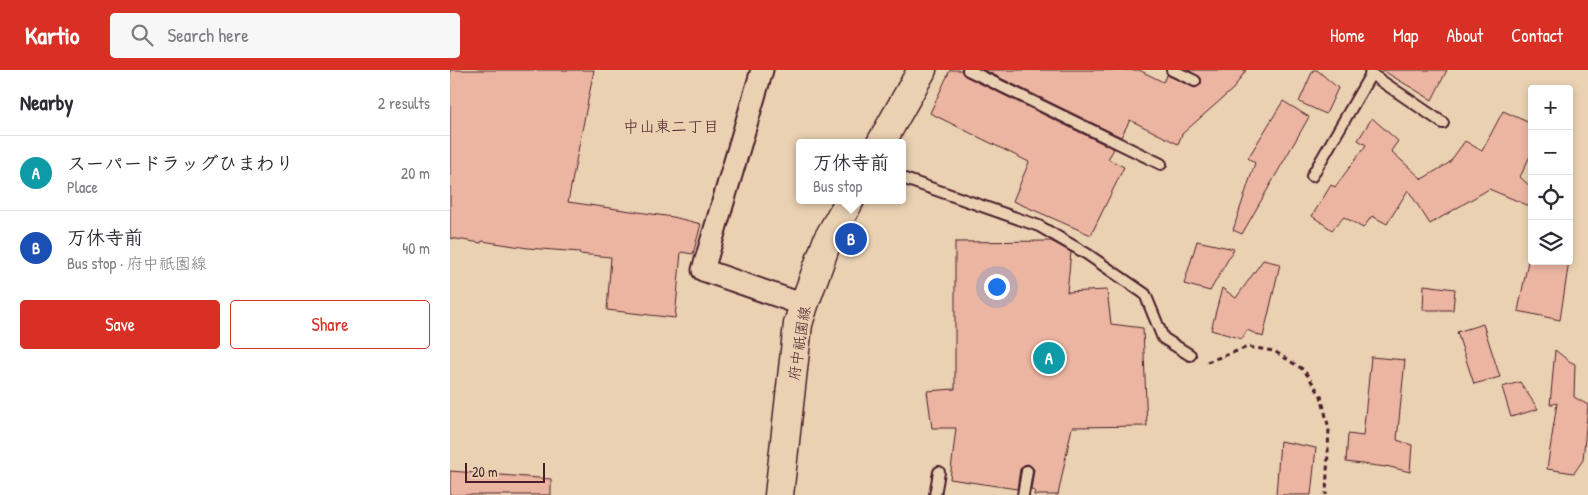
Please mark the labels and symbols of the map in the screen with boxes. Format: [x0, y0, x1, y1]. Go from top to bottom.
district label: 中山東二丁目 [623, 115, 719, 137]
pin: B [835, 220, 867, 258]
your location [984, 274, 1010, 300]
street label: 府中祇園線 [783, 304, 815, 382]
pin: A [1033, 339, 1065, 377]
scale bar [465, 460, 545, 483]

